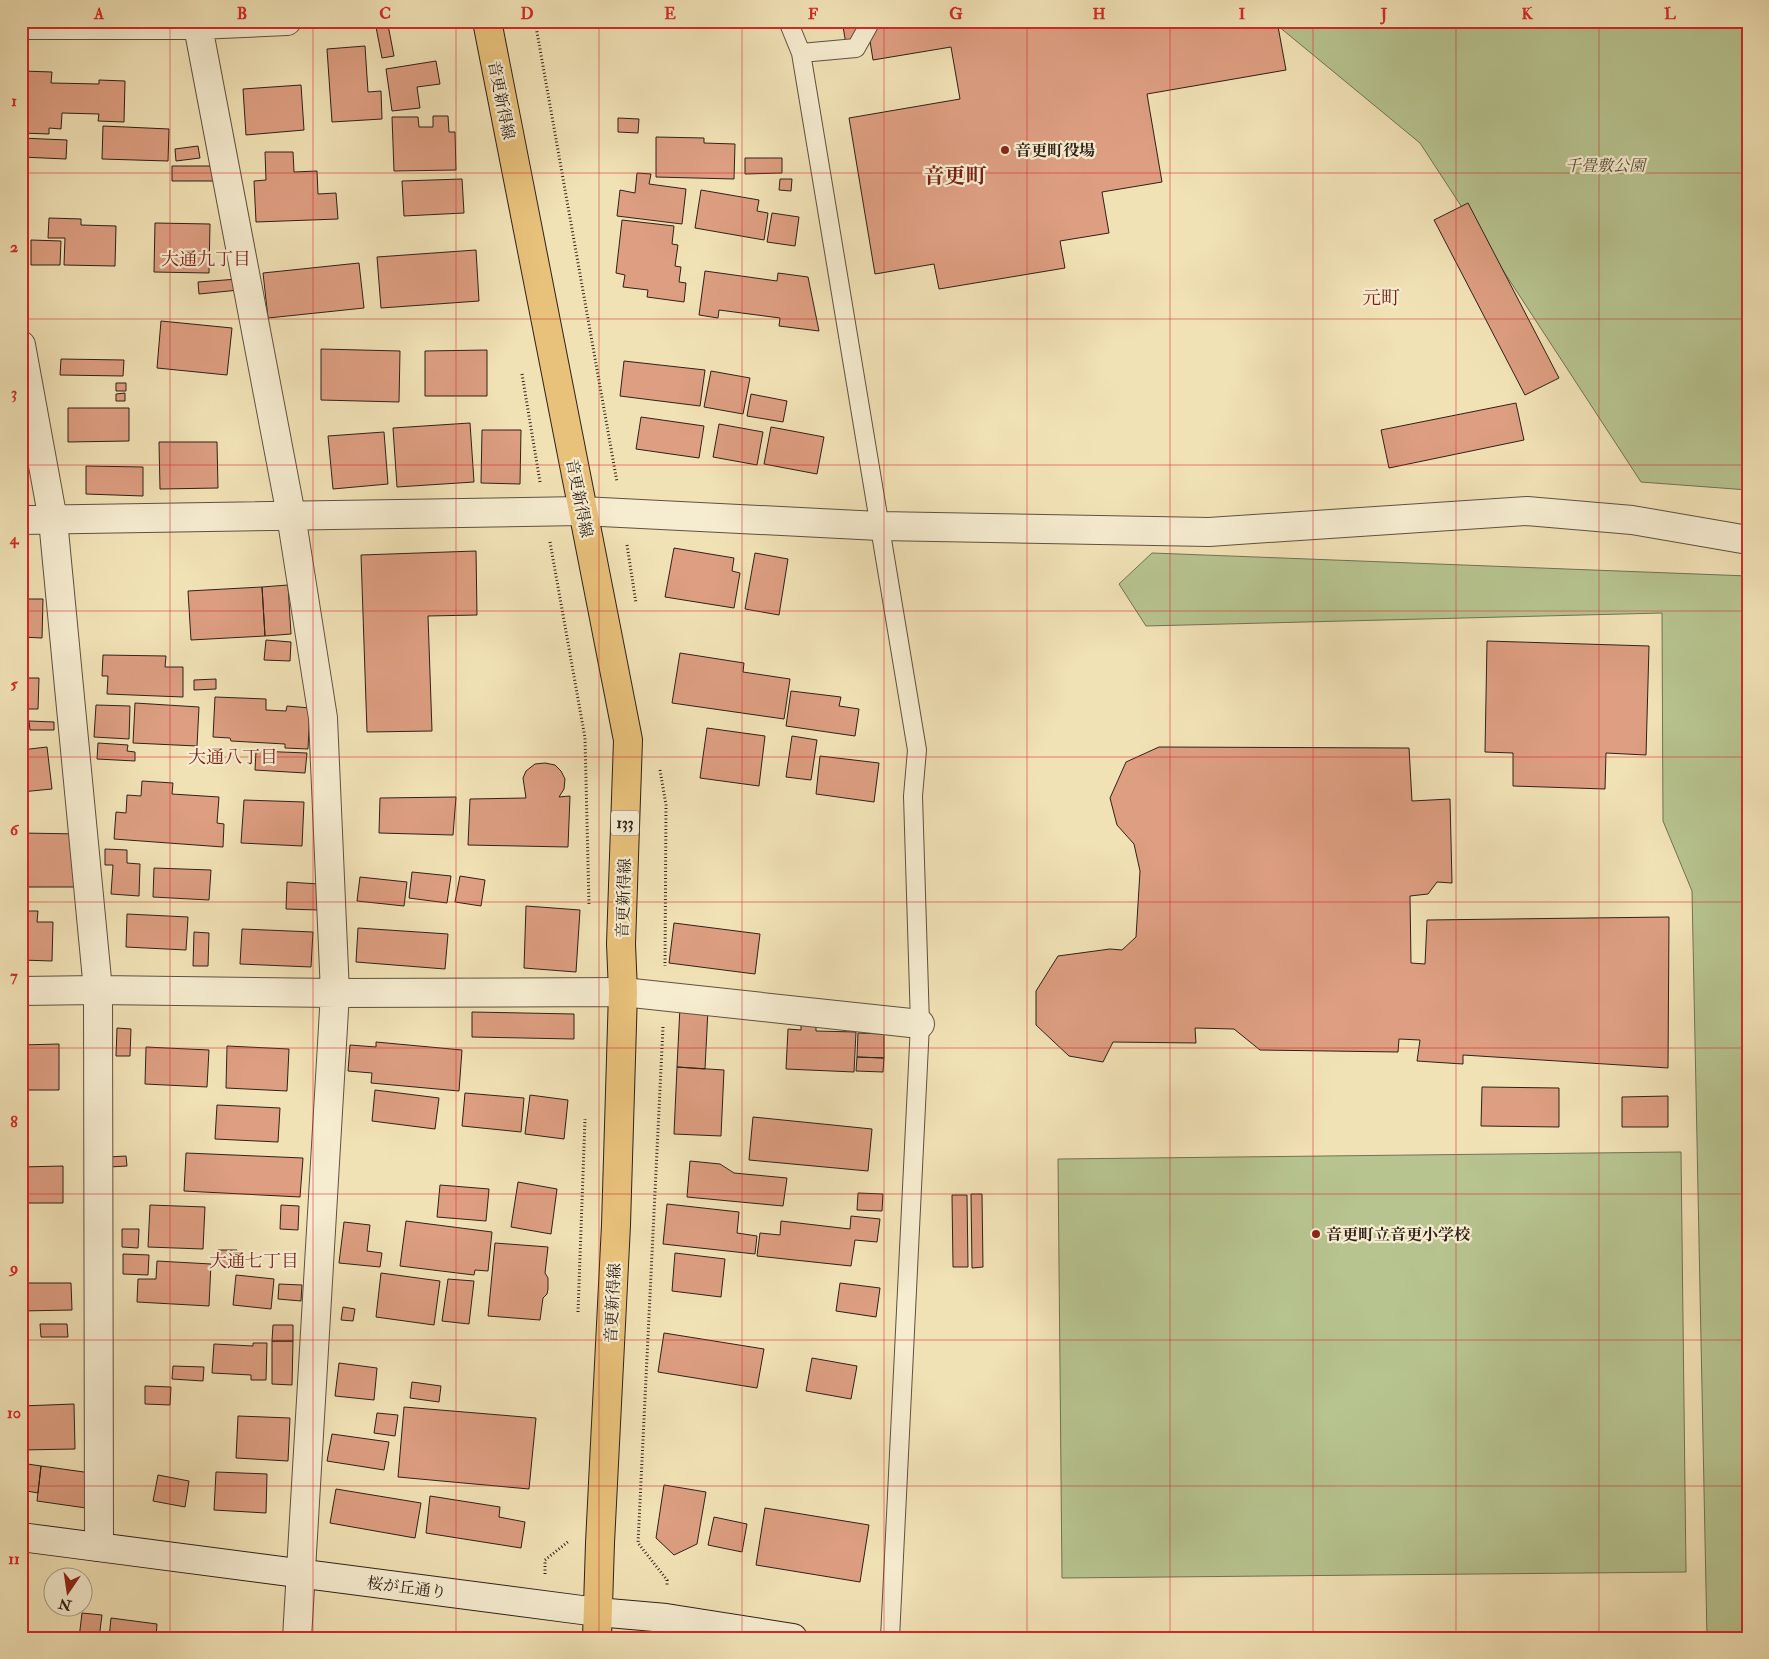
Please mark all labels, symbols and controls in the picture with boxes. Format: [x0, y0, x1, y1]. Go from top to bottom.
text: A [93, 4, 105, 24]
text: B [237, 4, 247, 24]
text: C [379, 4, 391, 24]
text: D [520, 4, 534, 24]
text: E [664, 4, 676, 24]
text: F [808, 4, 818, 24]
text: G [949, 4, 963, 24]
text: H [1092, 4, 1106, 24]
text: I [1239, 4, 1246, 24]
text: J [1380, 4, 1388, 25]
text: K [1521, 4, 1533, 24]
text: L [1664, 4, 1676, 24]
street label: 音更新得線 [484, 59, 518, 141]
text: 1 [11, 91, 17, 111]
place label: 音更町役場 [1015, 141, 1095, 161]
marker: 音更町役場 [999, 144, 1011, 156]
park label: 千畳敷公園 [1565, 156, 1648, 176]
district label: 音更町 [924, 163, 987, 190]
text: 2 [10, 237, 18, 257]
district label: 大通九丁目 [161, 248, 251, 271]
district label: 元町 [1362, 286, 1400, 310]
text: 3 [11, 383, 17, 403]
street label: 音更新得線 [562, 457, 596, 539]
text: 4 [9, 529, 20, 549]
text: 5 [10, 674, 18, 694]
district label: 大通八丁目 [188, 746, 278, 769]
road number: 133 [611, 810, 639, 836]
text: 6 [10, 820, 20, 840]
street label: 音更新得線 [613, 858, 635, 938]
text: 7 [10, 966, 18, 986]
text: 8 [10, 1112, 18, 1132]
place label: 音更町立音更小学校 [1326, 1225, 1471, 1245]
marker: 音更町立音更小学校 [1310, 1228, 1322, 1240]
district label: 大通七丁目 [209, 1250, 299, 1273]
text: 9 [8, 1258, 18, 1278]
street label: 音更新得線 [601, 1263, 625, 1344]
text: 10 [7, 1403, 21, 1423]
text: 11 [8, 1549, 20, 1569]
north arrow [42, 1566, 92, 1616]
street label: 桜が丘通り [366, 1573, 448, 1603]
text: N [57, 1594, 74, 1614]

